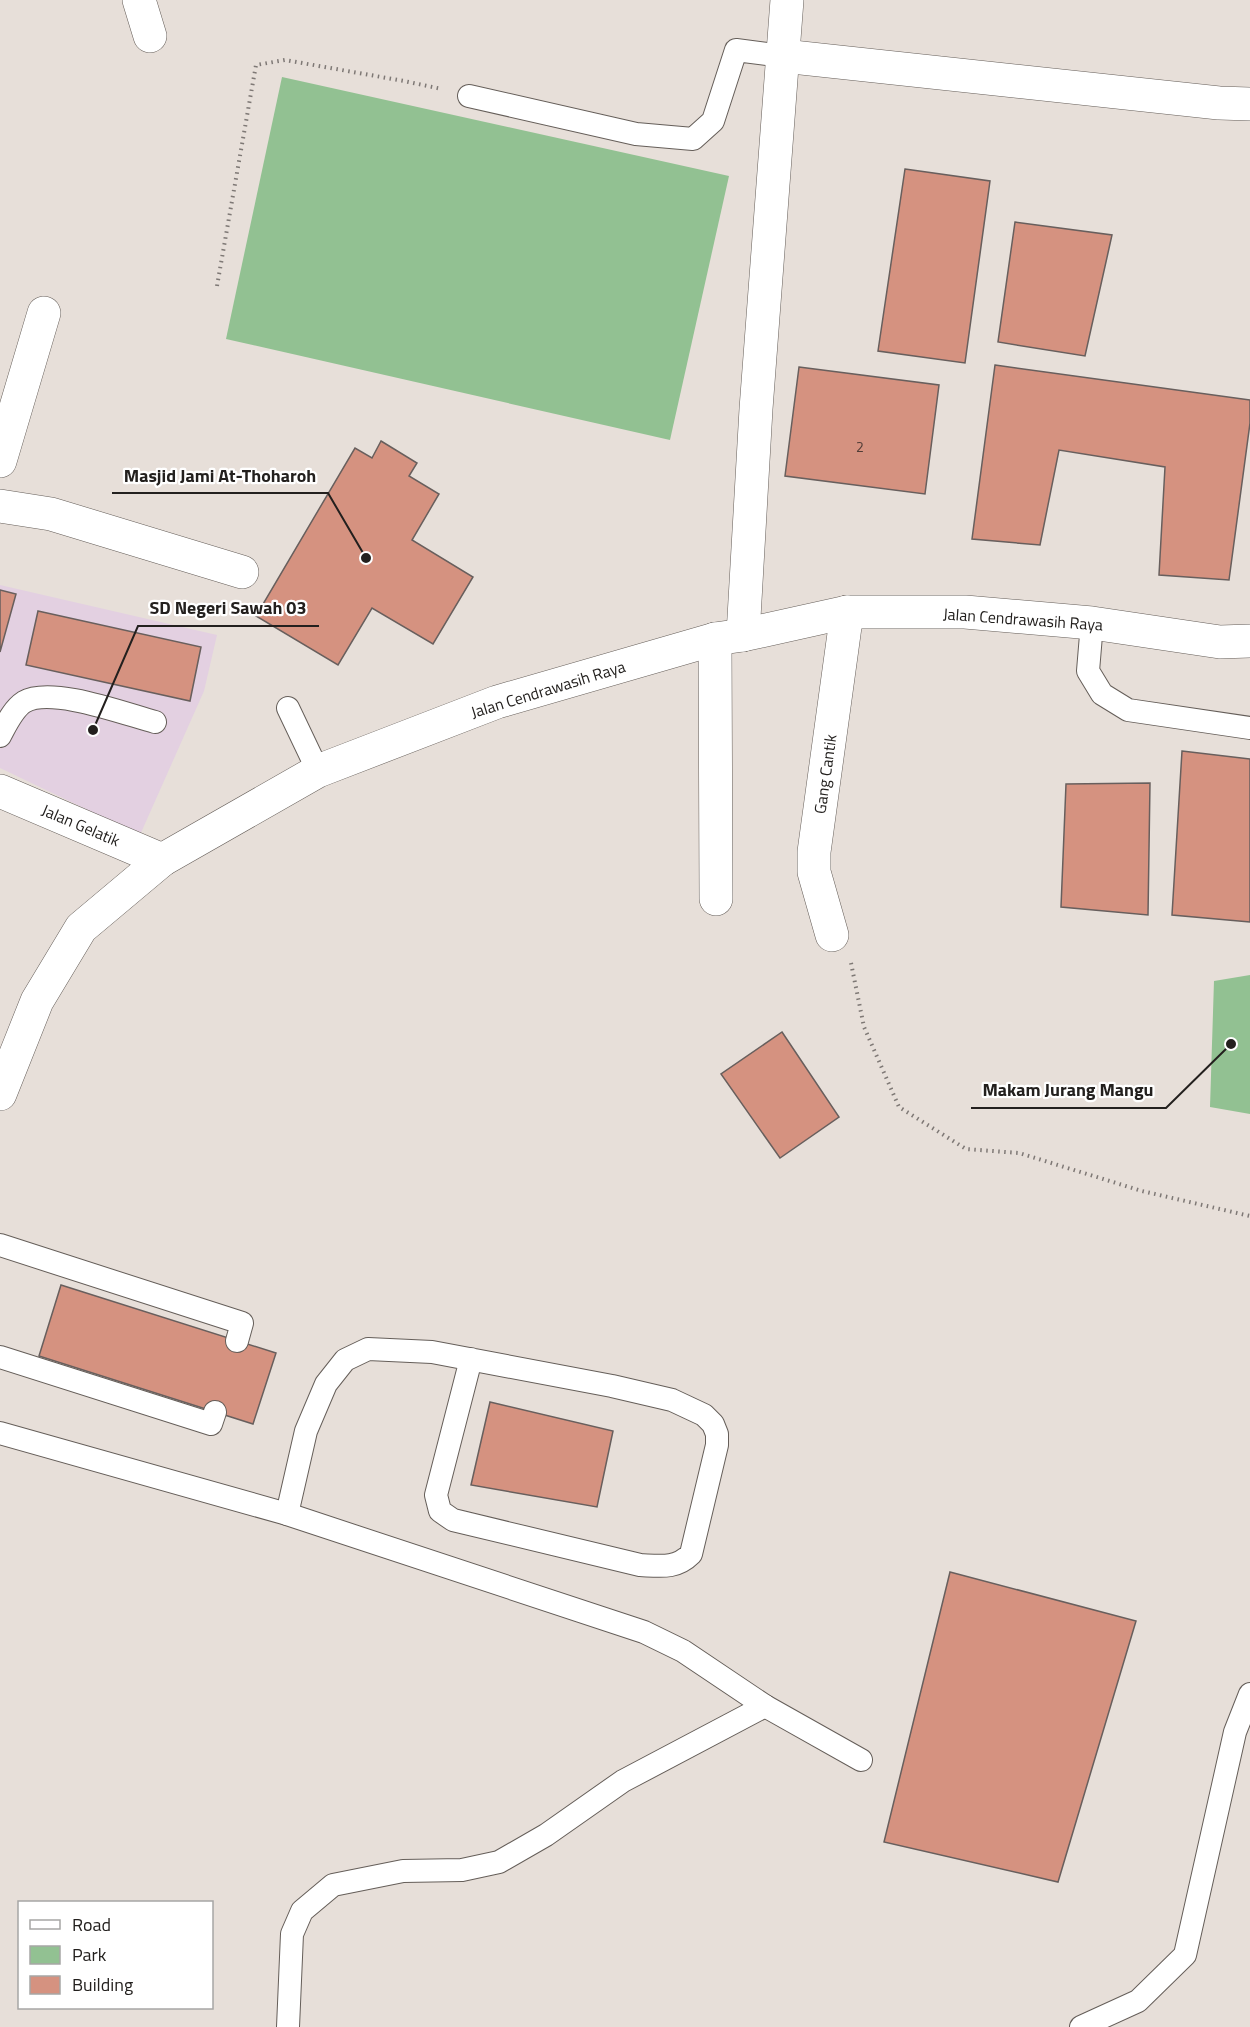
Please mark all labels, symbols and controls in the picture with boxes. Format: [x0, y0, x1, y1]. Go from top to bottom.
house number: 2 [856, 436, 864, 457]
callout: Masjid Jami At-Thoharoh [112, 457, 328, 493]
text: Masjid Jami At-Thoharoh [124, 462, 316, 489]
callout: SD Negeri Sawah 03 [138, 590, 319, 626]
text: SD Negeri Sawah 03 [150, 594, 306, 621]
street label: Jalan Cendrawasih Raya [942, 601, 1104, 637]
street label: Jalan Cendrawasih Raya [468, 654, 628, 724]
street label: Gang Cantik [808, 732, 843, 815]
street label: Jalan Gelatik [38, 798, 124, 852]
callout: Makam Jurang Mangu [971, 1072, 1166, 1108]
text: Makam Jurang Mangu [982, 1076, 1154, 1103]
legend [18, 1901, 213, 2009]
text: Road [72, 1911, 111, 1938]
text: Park [72, 1941, 107, 1968]
text: Building [72, 1971, 133, 1998]

